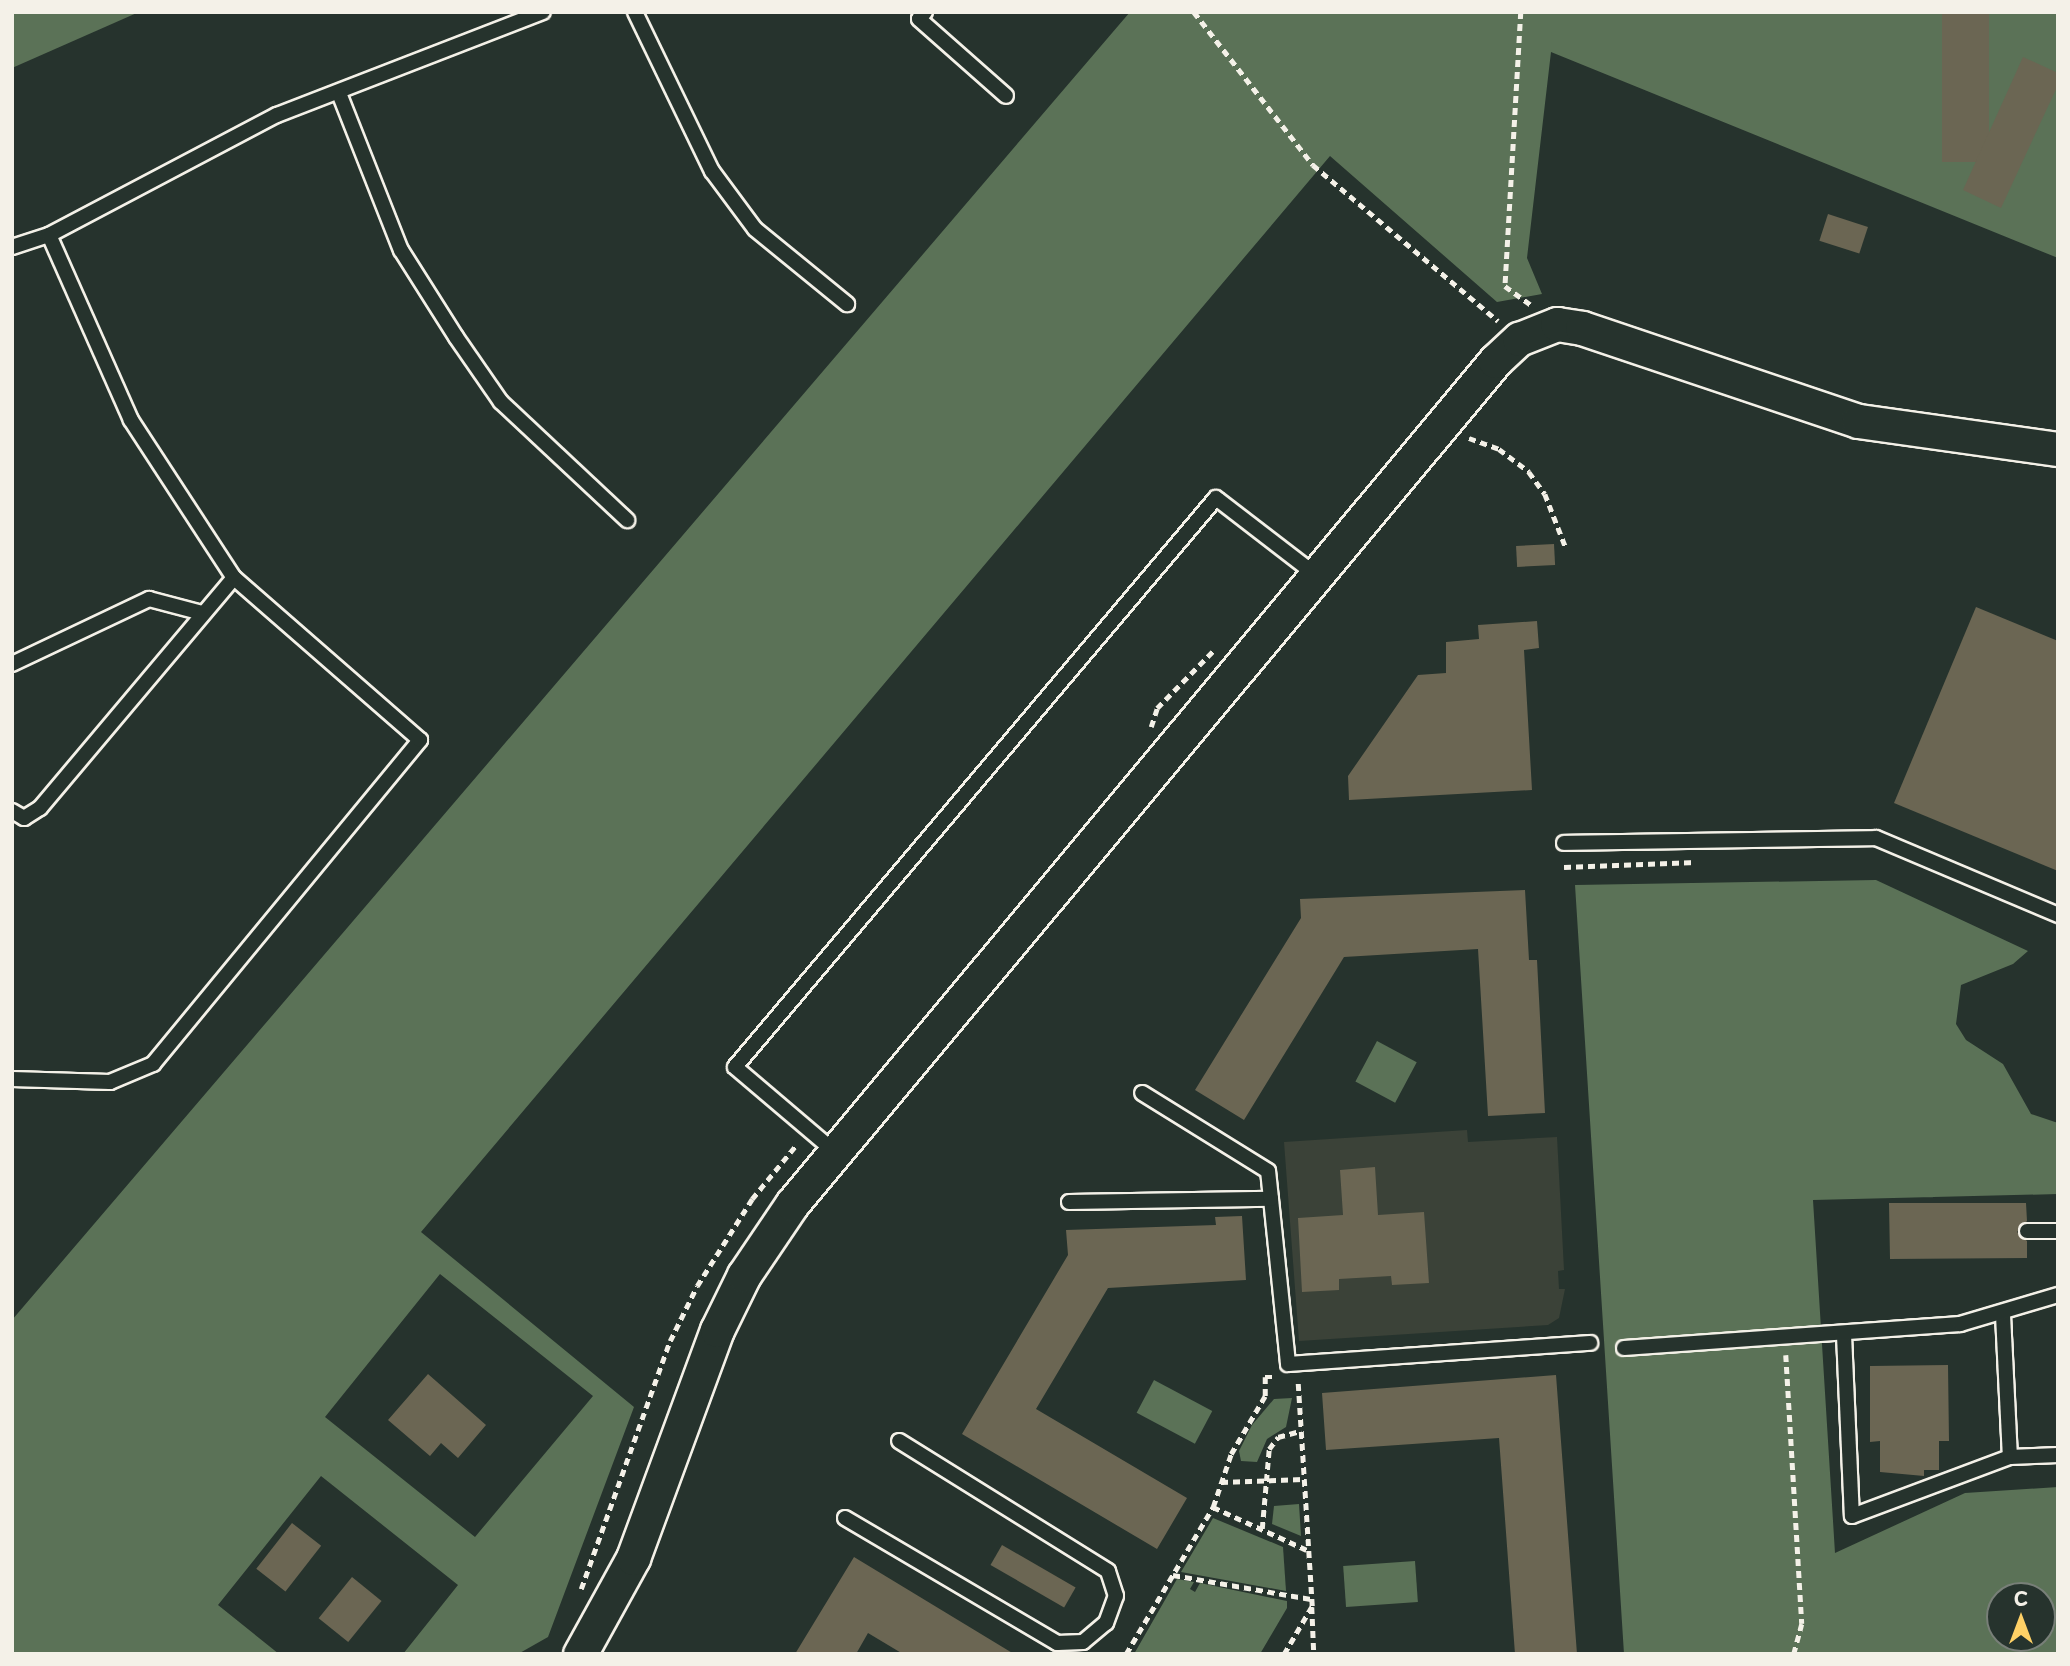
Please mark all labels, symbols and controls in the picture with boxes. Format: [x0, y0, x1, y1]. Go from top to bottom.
north arrow [1986, 1582, 2056, 1652]
text: С [2014, 1584, 2028, 1612]

